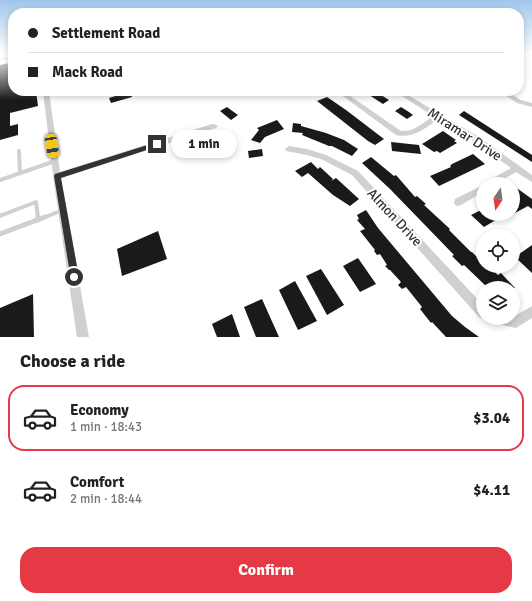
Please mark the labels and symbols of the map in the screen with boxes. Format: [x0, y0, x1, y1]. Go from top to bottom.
street label: Miramar Drive [424, 104, 505, 165]
callout: 1 min [171, 130, 237, 158]
car [44, 133, 60, 159]
route end [148, 135, 166, 153]
north arrow [476, 177, 520, 221]
street label: Almon Drive [364, 185, 426, 250]
route start [65, 268, 83, 286]

